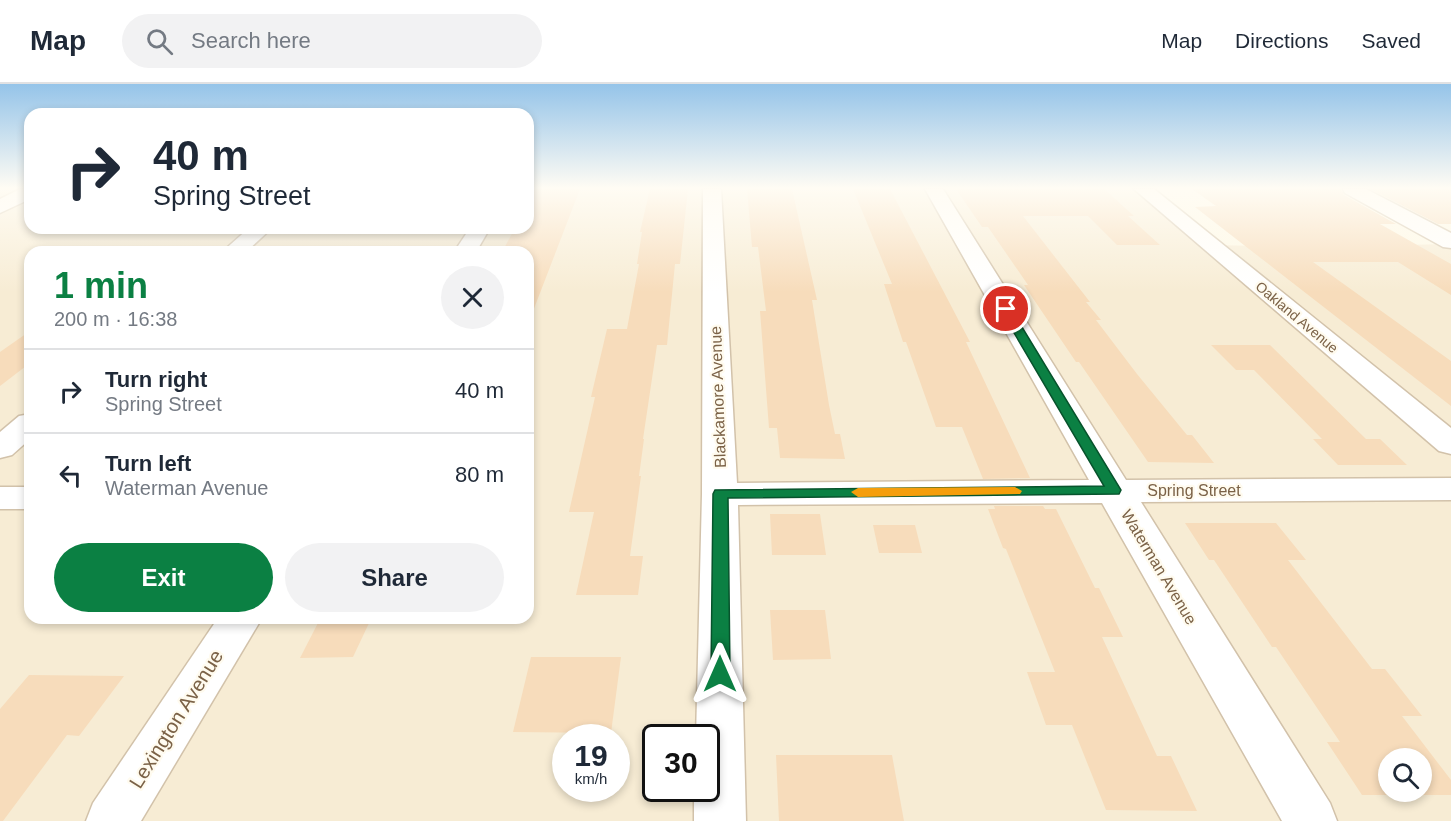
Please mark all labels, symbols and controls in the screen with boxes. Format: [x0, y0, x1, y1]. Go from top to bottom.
search box [122, 14, 542, 68]
text: Map [30, 25, 86, 56]
icon: search [143, 25, 176, 58]
text: Search here [191, 28, 311, 53]
text: Map [1161, 29, 1202, 52]
text: Directions [1235, 29, 1328, 52]
text: Saved [1361, 29, 1421, 52]
icon: right [54, 132, 132, 210]
text: 40 m [153, 132, 249, 179]
text: Spring Street [153, 181, 311, 211]
text: 1 min [54, 265, 148, 306]
button: close [441, 266, 504, 329]
street label: Oakland Avenue [1253, 278, 1342, 356]
pin [980, 283, 1031, 334]
icon: arrive [989, 292, 1022, 325]
text: 200 m · 16:38 [54, 308, 177, 330]
street label: Blackamore Avenue [707, 326, 729, 468]
text: Turn right [105, 367, 207, 392]
icon: right [54, 375, 87, 408]
text: 40 m [455, 378, 504, 403]
text: Spring Street [105, 393, 222, 415]
text: Turn left [105, 451, 191, 476]
icon: left [54, 459, 87, 492]
text: 80 m [455, 462, 504, 487]
text: Waterman Avenue [105, 477, 268, 499]
street label: Spring Street [1147, 482, 1241, 499]
street label: Waterman Avenue [1118, 507, 1200, 627]
button: Exit [54, 543, 273, 612]
button: Share [285, 543, 504, 612]
position arrow [688, 642, 752, 706]
street label: Lexington Avenue [125, 646, 227, 792]
speed limit sign: 30 [642, 724, 720, 802]
text: 19 [574, 739, 608, 772]
map controls [1378, 748, 1432, 802]
button: search [1378, 748, 1432, 802]
text: km/h [575, 770, 607, 787]

